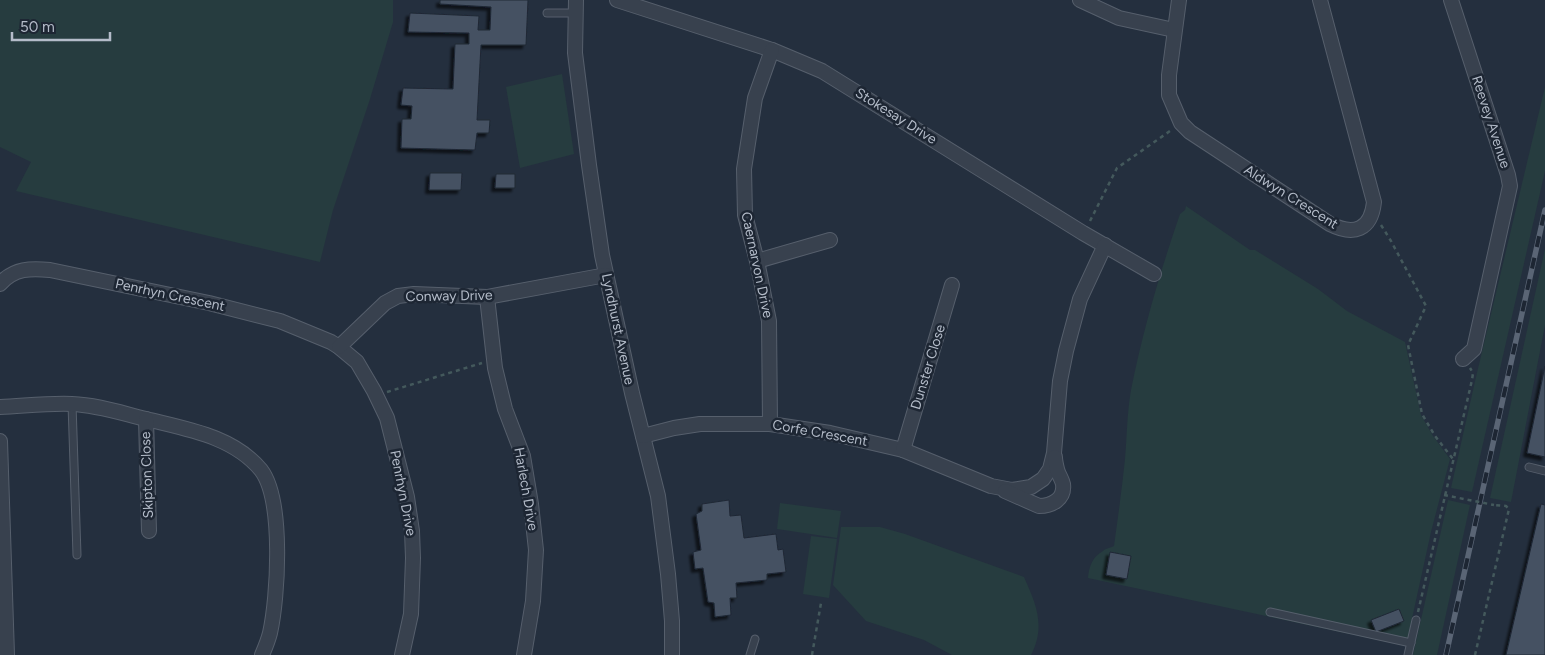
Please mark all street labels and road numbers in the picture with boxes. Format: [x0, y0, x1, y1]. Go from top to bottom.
street label: Reevey Avenue [1468, 73, 1514, 171]
street label: Stokesay Drive [852, 84, 940, 148]
street label: Aldwyn Crescent [1241, 161, 1341, 233]
street label: Caernarvon Drive [737, 210, 777, 320]
street label: Lyndhurst Avenue [598, 272, 638, 387]
street label: Penrhyn Crescent [114, 275, 226, 315]
street label: Conway Drive [405, 287, 493, 305]
street label: Dunster Close [907, 322, 949, 412]
street label: Corfe Crescent [771, 416, 869, 450]
street label: Skipton Close [137, 431, 157, 519]
street label: Harlech Drive [510, 446, 542, 532]
street label: Penrhyn Drive [386, 449, 420, 538]

